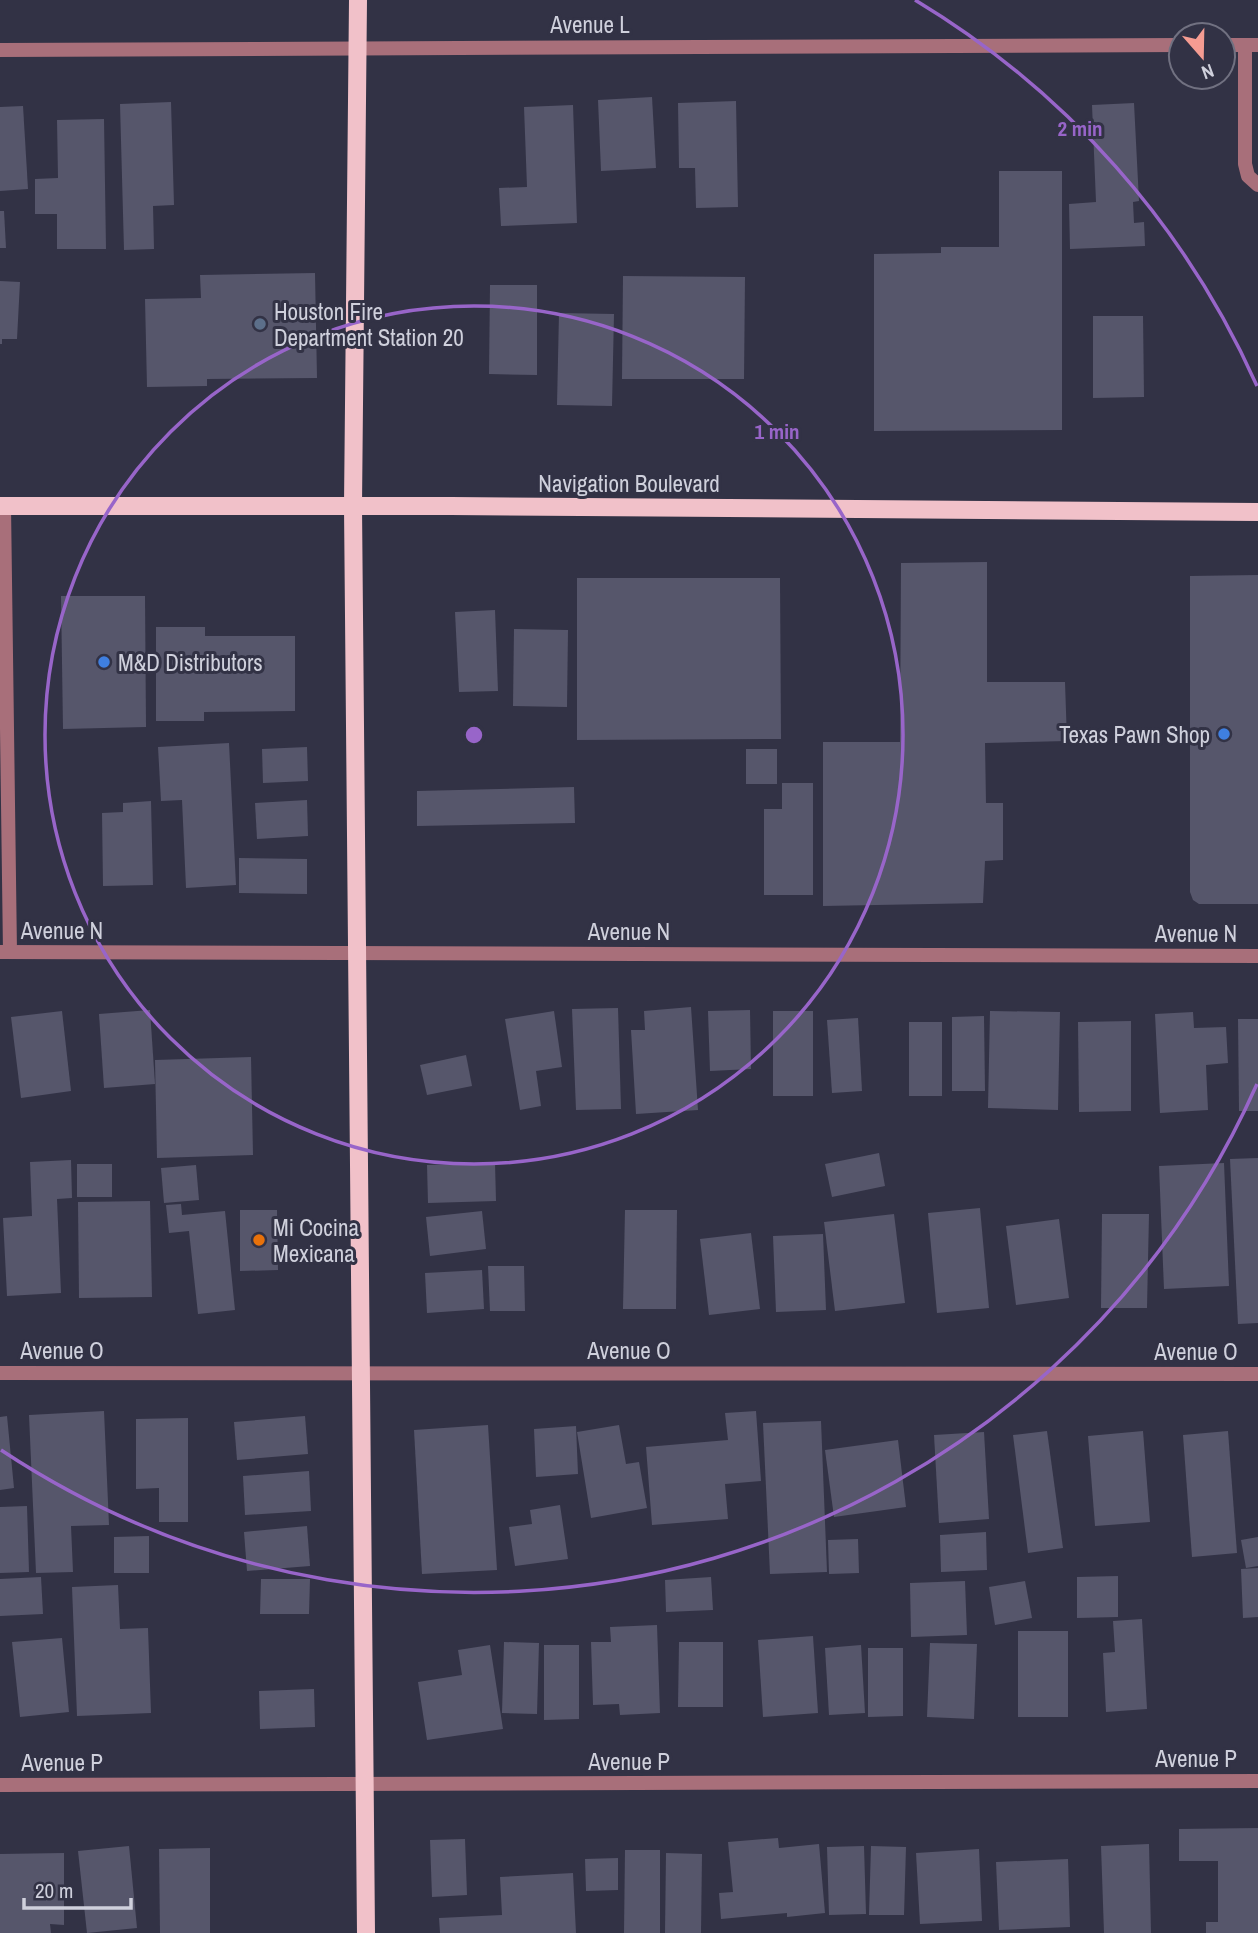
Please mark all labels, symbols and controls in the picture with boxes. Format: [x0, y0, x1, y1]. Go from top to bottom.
street label: Avenue L [549, 9, 630, 40]
north arrow [1167, 21, 1237, 91]
text: N [1198, 58, 1218, 86]
text: 2 min [1058, 114, 1102, 143]
place label: Houston Fire Department Station 20 [274, 296, 464, 353]
marker: Houston Fire Department Station 20 [252, 316, 268, 332]
text: 1 min [755, 417, 799, 446]
street label: Navigation Boulevard [538, 468, 720, 499]
place label: M&D Distributors [118, 647, 263, 678]
marker: M&D Distributors [96, 654, 112, 670]
place label: Texas Pawn Shop [1059, 719, 1210, 750]
centre of rings [462, 723, 486, 747]
marker: Texas Pawn Shop [1216, 726, 1232, 742]
street label: Avenue N [20, 915, 103, 946]
street label: Avenue N [587, 916, 670, 947]
street label: Avenue N [1154, 918, 1237, 949]
place label: Mi Cocina Mexicana [273, 1212, 359, 1269]
marker: Mi Cocina Mexicana [251, 1232, 267, 1248]
street label: Avenue O [19, 1335, 104, 1366]
street label: Avenue O [586, 1335, 671, 1366]
street label: Avenue O [1153, 1336, 1238, 1367]
street label: Avenue P [1154, 1743, 1237, 1774]
street label: Avenue P [587, 1746, 670, 1777]
street label: Avenue P [20, 1747, 103, 1778]
scale bar [24, 1867, 131, 1911]
text: 20 m [35, 1876, 73, 1905]

